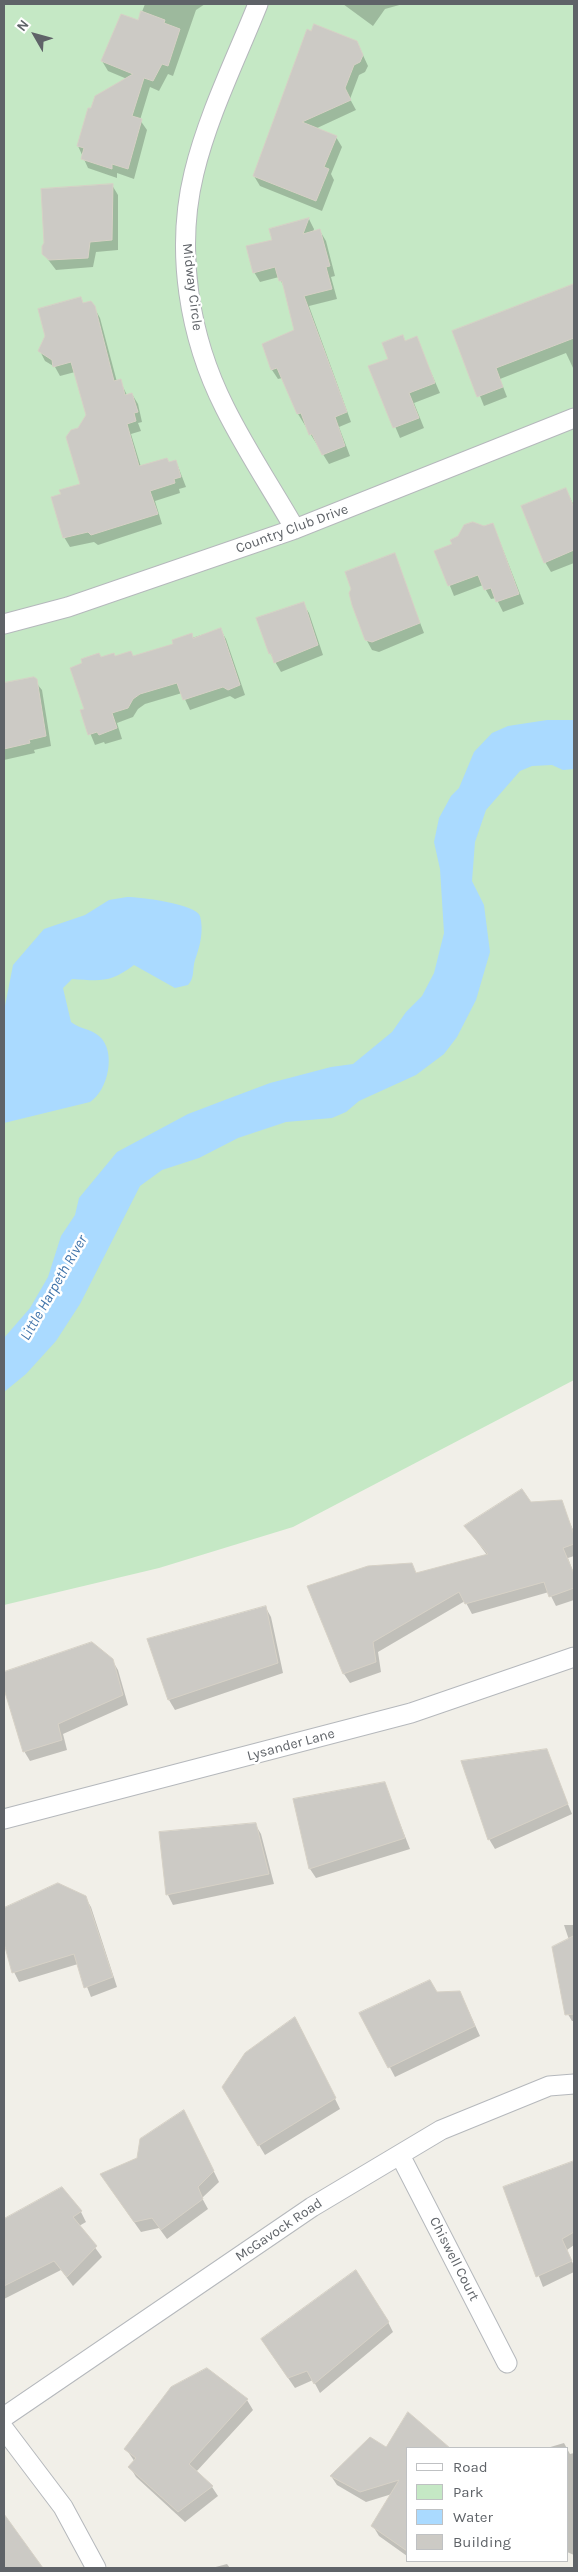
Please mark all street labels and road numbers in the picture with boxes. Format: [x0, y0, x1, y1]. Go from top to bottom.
street label: Midway Circle [178, 242, 206, 332]
street label: Country Club Drive [233, 501, 351, 557]
street label: Lysander Lane [245, 1725, 337, 1765]
street label: McGavock Road [232, 2195, 326, 2265]
street label: Chiswell Court [426, 2214, 482, 2304]

